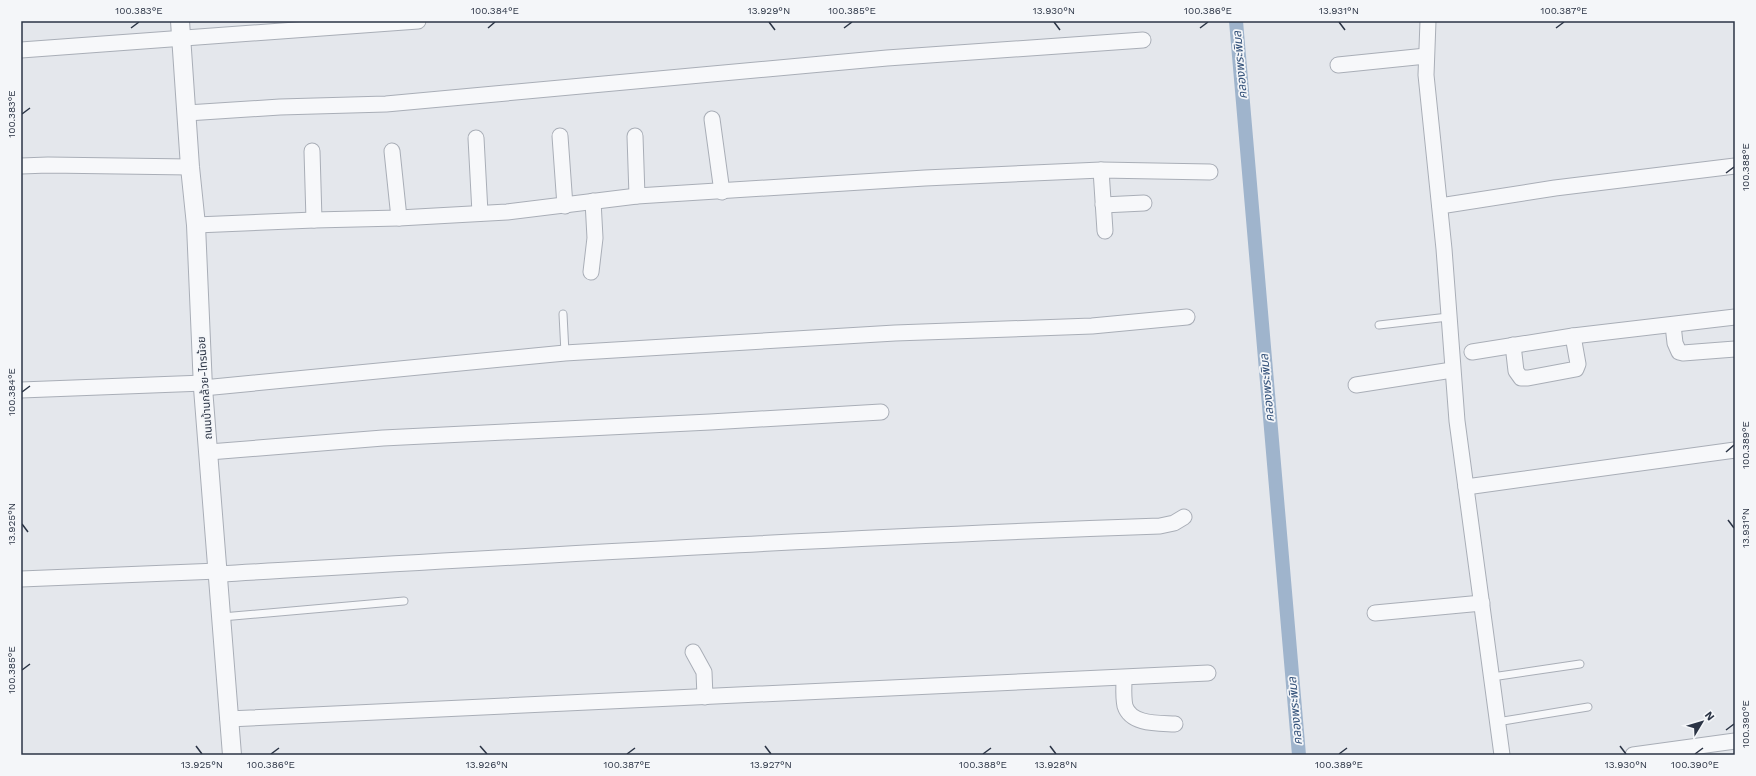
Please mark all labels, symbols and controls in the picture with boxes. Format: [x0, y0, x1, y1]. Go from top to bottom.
text: 100.383°E [115, 5, 163, 16]
text: 100.384°E [471, 5, 519, 16]
text: 13.929°N [748, 5, 790, 16]
text: 100.385°E [828, 5, 876, 16]
text: 13.930°N [1033, 5, 1075, 16]
text: 100.386°E [1184, 5, 1232, 16]
text: 13.931°N [1319, 5, 1359, 16]
text: 100.387°E [1541, 5, 1587, 16]
water label: คลองพระพิมล [1230, 29, 1250, 100]
text: 100.383°E [6, 90, 17, 138]
text: 100.388°E [1740, 143, 1751, 191]
street label: ถนนบ้านกล้วย-ไทรน้อย [195, 336, 215, 440]
water label: คลองพระพิมล [1257, 352, 1277, 423]
text: 100.384°E [6, 368, 17, 416]
text: 100.389°E [1740, 421, 1751, 469]
text: 13.925°N [6, 503, 17, 545]
text: 13.931°N [1740, 508, 1751, 548]
text: 100.385°E [6, 646, 17, 694]
water label: คลองพระพิมล [1285, 675, 1305, 746]
text: 100.390°E [1740, 700, 1751, 748]
north arrow [1682, 702, 1722, 742]
text: N [1702, 709, 1717, 723]
text: 13.925°N [181, 759, 223, 770]
text: 100.386°E [247, 759, 295, 770]
text: 13.926°N [466, 759, 508, 770]
text: 100.387°E [604, 759, 650, 770]
text: 13.927°N [750, 759, 792, 770]
text: 100.388°E [959, 759, 1007, 770]
text: 13.928°N [1035, 759, 1077, 770]
text: 100.389°E [1315, 759, 1363, 770]
text: 13.930°N [1605, 759, 1647, 770]
text: 100.390°E [1671, 759, 1719, 770]

